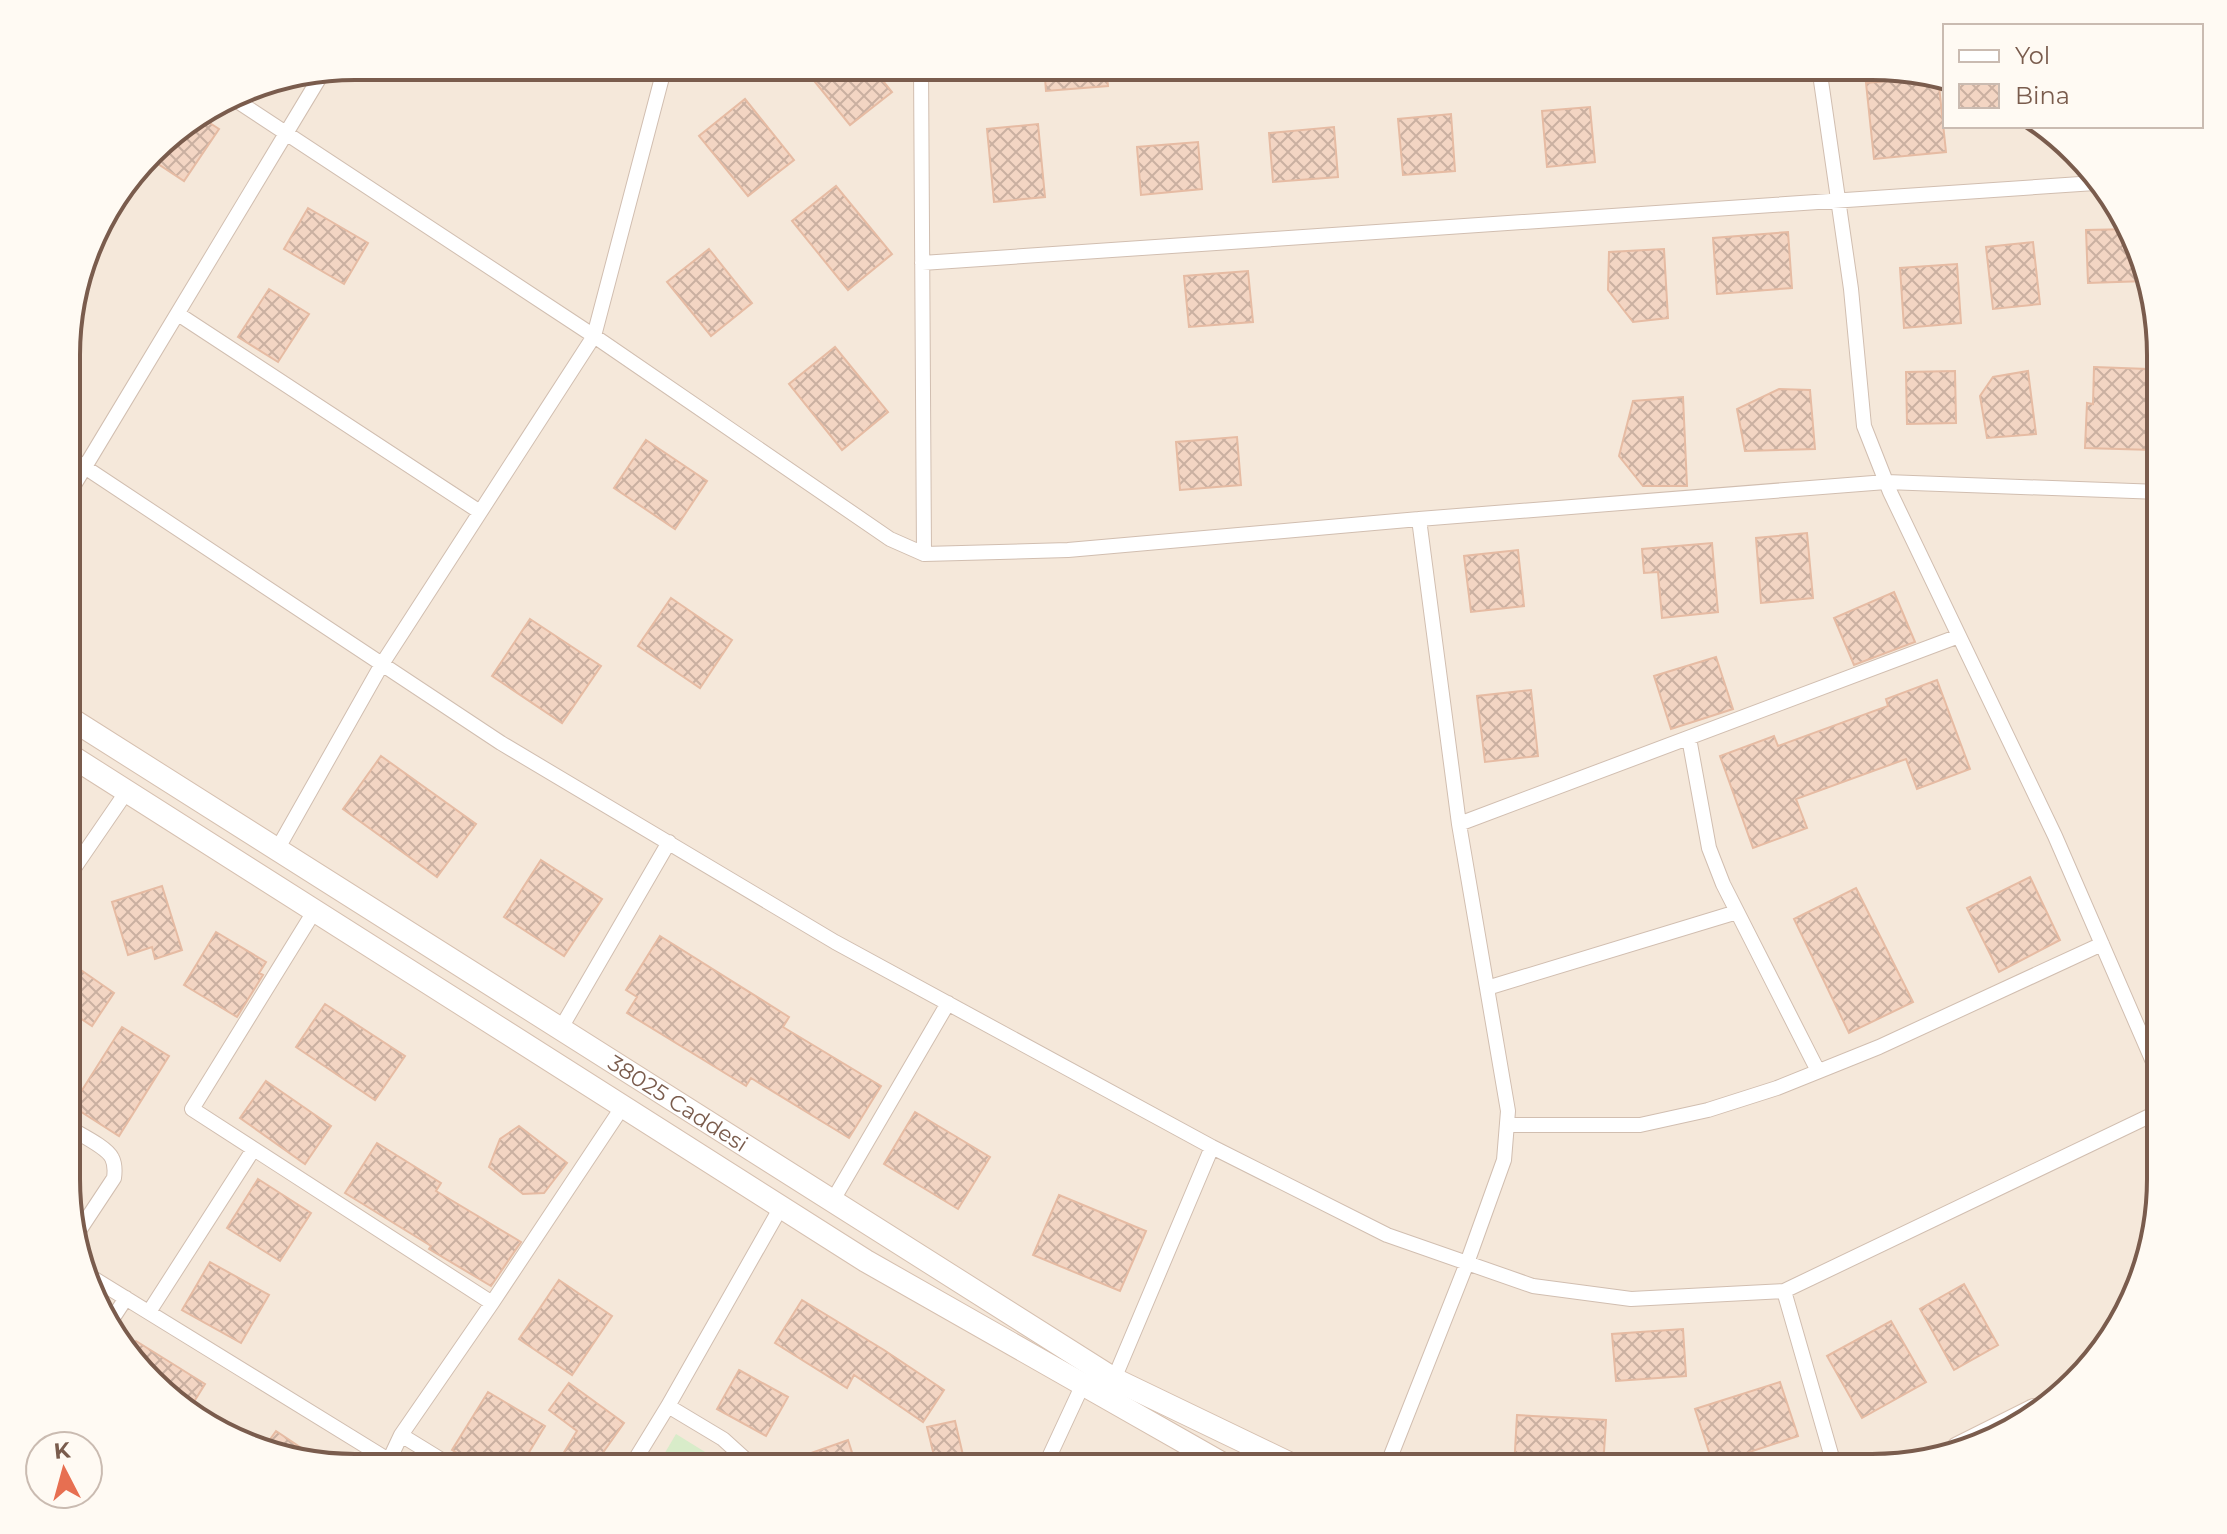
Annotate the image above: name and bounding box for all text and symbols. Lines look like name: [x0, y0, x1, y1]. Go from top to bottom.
legend: [1943, 24, 2203, 128]
text: Yol: [2015, 41, 2050, 70]
text: Bina: [2015, 81, 2070, 110]
street label: 38025 Caddesi: [603, 1049, 753, 1158]
north arrow: [24, 1430, 104, 1510]
text: K: [52, 1436, 72, 1465]

